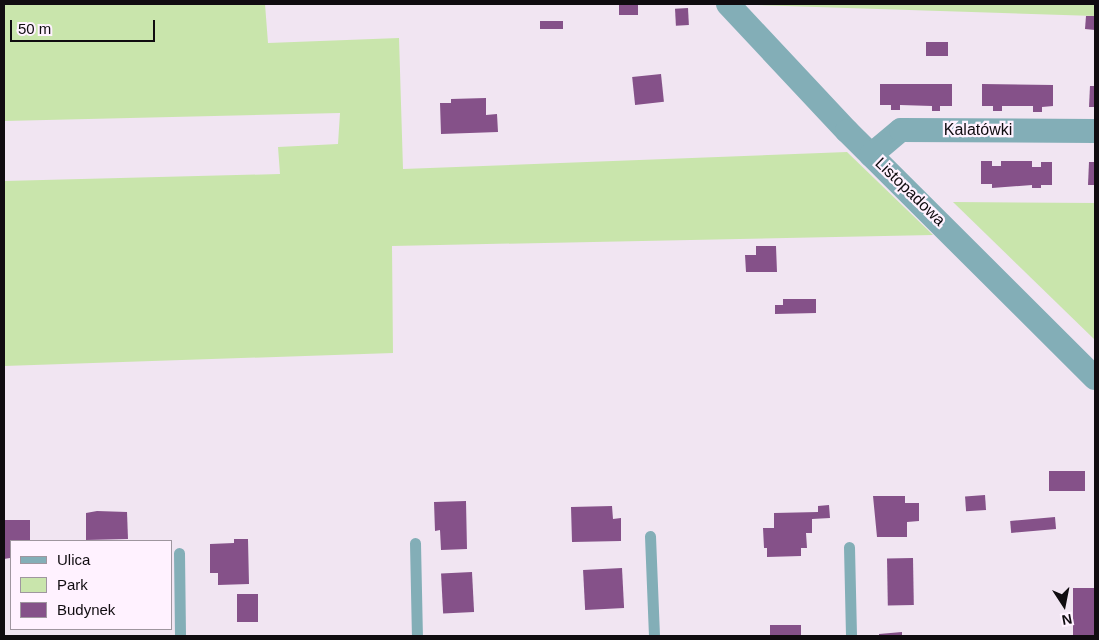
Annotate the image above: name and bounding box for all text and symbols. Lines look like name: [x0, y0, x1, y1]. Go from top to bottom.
scale bar: [12, 10, 158, 42]
text: 50 m: [18, 20, 51, 37]
street label: Kalatówki: [944, 120, 1012, 140]
street label: Listopadowa: [871, 154, 949, 230]
legend: [10, 540, 172, 630]
text: Ulica: [57, 551, 90, 568]
text: Park: [57, 576, 88, 593]
north arrow: [1039, 580, 1089, 630]
text: Budynek: [57, 601, 115, 618]
text: N: [1060, 611, 1073, 629]

